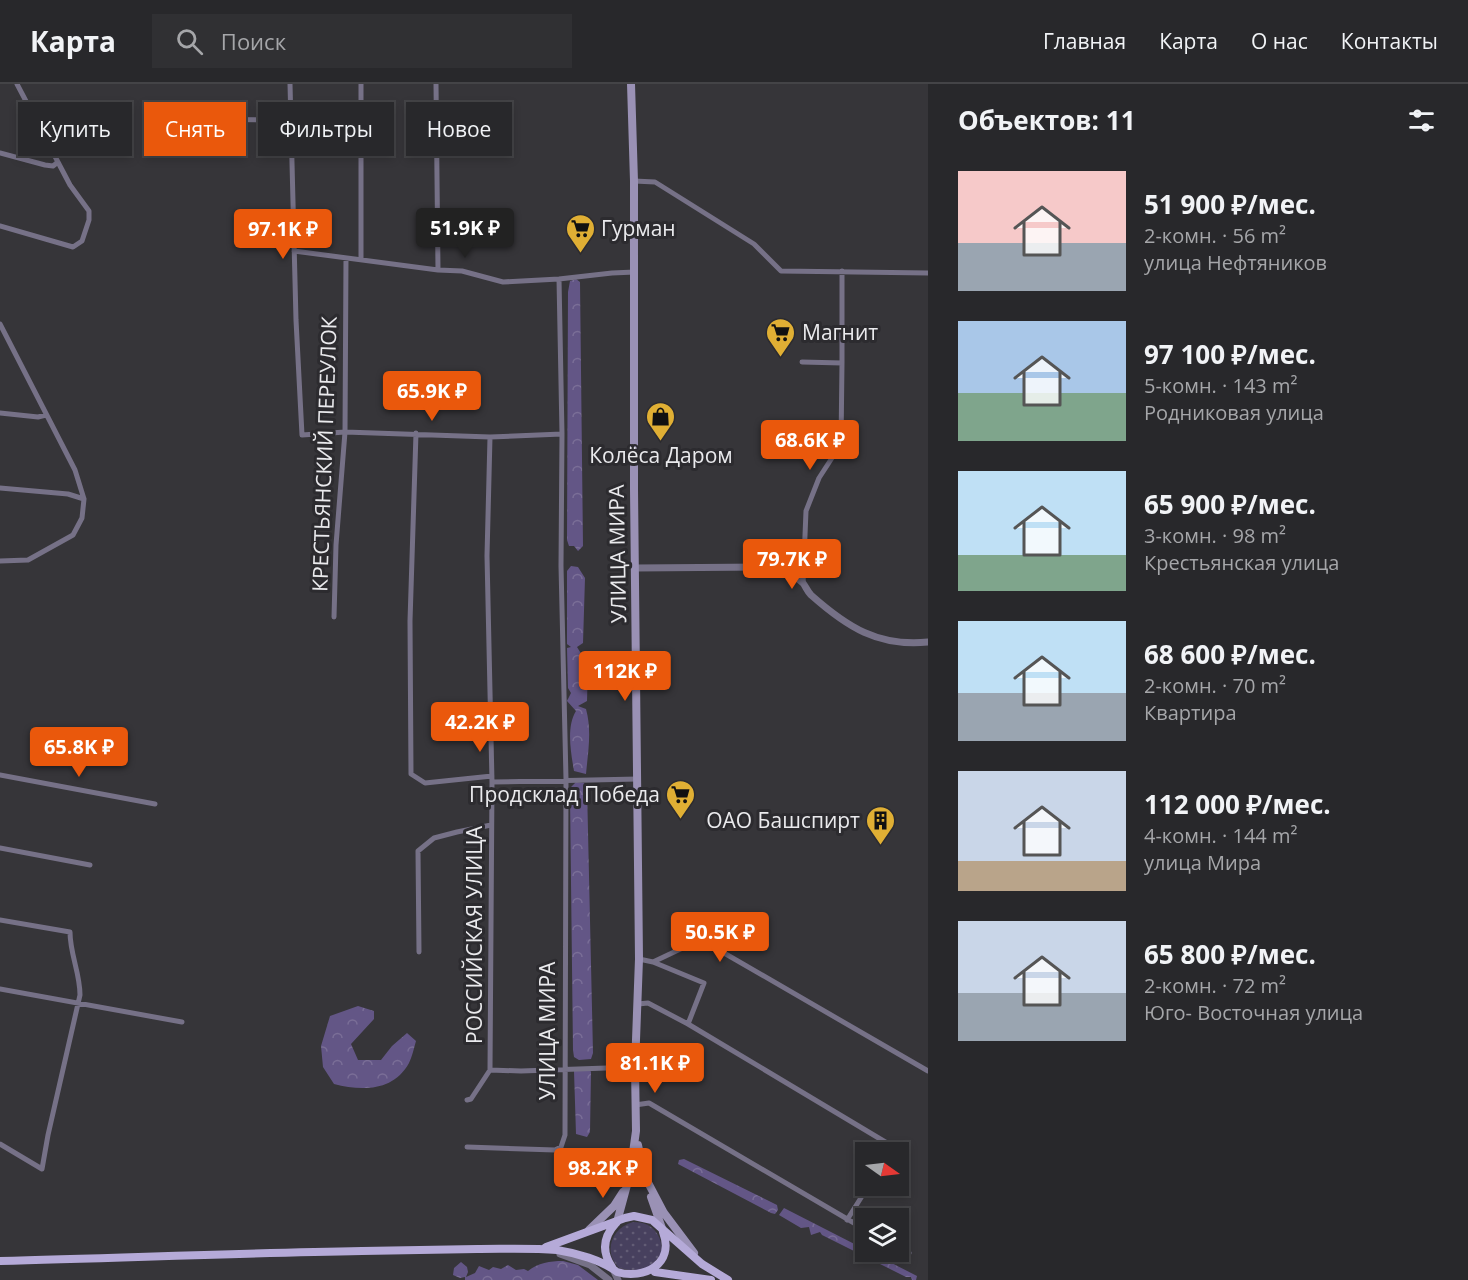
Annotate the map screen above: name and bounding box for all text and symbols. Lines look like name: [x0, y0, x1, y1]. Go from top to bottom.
search box: [152, 14, 572, 68]
text: Карта: [30, 22, 116, 60]
icon: search: [173, 25, 206, 58]
text: Поиск: [221, 26, 286, 56]
text: Главная: [1043, 27, 1126, 55]
text: Карта: [1159, 27, 1218, 55]
text: О нас: [1251, 27, 1308, 55]
text: Контакты: [1341, 27, 1438, 55]
chip: Купить: [18, 102, 132, 156]
chip: Снять: [144, 102, 246, 156]
chip: Фильтры: [258, 102, 394, 156]
chip: Новое: [406, 102, 512, 156]
text: Объектов: 11: [958, 102, 1136, 138]
icon: filters: [1405, 104, 1438, 137]
text: 51 900 ₽/мес.: [1144, 186, 1316, 222]
icon: home: [1006, 195, 1078, 267]
pin: 51.9K ₽: [410, 208, 520, 259]
pin: 97.1K ₽: [228, 209, 338, 260]
supermarket icon: Гурман: [564, 212, 596, 254]
text: 51.9K ₽: [430, 214, 500, 241]
place label: Гурман: [601, 214, 676, 242]
text: 97.1K ₽: [248, 215, 318, 242]
text: 2-комн. · 56 m²: [1144, 222, 1286, 249]
text: улица Нефтяников: [1144, 249, 1327, 276]
street label: КРЕСТЬЯНСКИЙ ПЕРЕУЛОК: [305, 316, 343, 592]
supermarket icon: Магнит: [765, 316, 797, 358]
place label: Магнит: [802, 318, 878, 346]
text: 97 100 ₽/мес.: [1144, 336, 1316, 372]
icon: home: [1006, 345, 1078, 417]
pin: 65.9K ₽: [377, 371, 487, 422]
text: 5-комн. · 143 m²: [1144, 372, 1297, 399]
text: 65.9K ₽: [397, 377, 467, 404]
text: Родниковая улица: [1144, 399, 1324, 426]
shop icon: Колёса Даром: [645, 400, 677, 442]
pin: 68.6K ₽: [755, 420, 865, 471]
text: 68.6K ₽: [775, 426, 845, 453]
place label: Колёса Даром: [589, 441, 733, 469]
street label: УЛИЦА МИРА: [602, 484, 632, 624]
text: 65 900 ₽/мес.: [1144, 486, 1316, 522]
icon: home: [1006, 495, 1078, 567]
text: 3-комн. · 98 m²: [1144, 522, 1286, 549]
pin: 79.7K ₽: [737, 539, 847, 590]
text: 79.7K ₽: [757, 545, 827, 572]
text: Крестьянская улица: [1144, 549, 1339, 576]
text: 68 600 ₽/мес.: [1144, 636, 1316, 672]
icon: home: [1006, 645, 1078, 717]
pin: 112K ₽: [576, 651, 674, 702]
text: 112K ₽: [593, 657, 657, 684]
text: 2-комн. · 70 m²: [1144, 672, 1286, 699]
text: Квартира: [1144, 699, 1237, 726]
pin: 42.2K ₽: [425, 702, 535, 753]
text: 42.2K ₽: [445, 708, 515, 735]
pin: 65.8K ₽: [24, 727, 134, 778]
text: 65.8K ₽: [44, 733, 114, 760]
supermarket icon: Продсклад Победа: [665, 778, 697, 820]
place label: Продсклад Победа: [469, 780, 660, 808]
text: 112 000 ₽/мес.: [1144, 786, 1331, 822]
icon: home: [1006, 795, 1078, 867]
building icon: ОАО Башспирт: [865, 804, 897, 846]
place label: ОАО Башспирт: [706, 806, 860, 834]
text: 4-комн. · 144 m²: [1144, 822, 1297, 849]
street label: РОССИЙСКАЯ УЛИЦА: [460, 825, 488, 1044]
text: улица Мира: [1144, 849, 1261, 876]
pin: 50.5K ₽: [665, 912, 775, 963]
text: 50.5K ₽: [685, 918, 755, 945]
text: 65 800 ₽/мес.: [1144, 936, 1316, 972]
icon: home: [1006, 945, 1078, 1017]
street label: УЛИЦА МИРА: [533, 961, 561, 1100]
text: 2-комн. · 72 m²: [1144, 972, 1286, 999]
text: Юго- Восточная улица: [1144, 999, 1363, 1026]
pin: 81.1K ₽: [600, 1043, 710, 1094]
text: 81.1K ₽: [620, 1049, 690, 1076]
north arrow: [855, 1142, 909, 1196]
map controls: [855, 1142, 909, 1262]
pin: 98.2K ₽: [548, 1148, 658, 1199]
text: 98.2K ₽: [568, 1154, 638, 1181]
button: layers: [855, 1208, 909, 1262]

